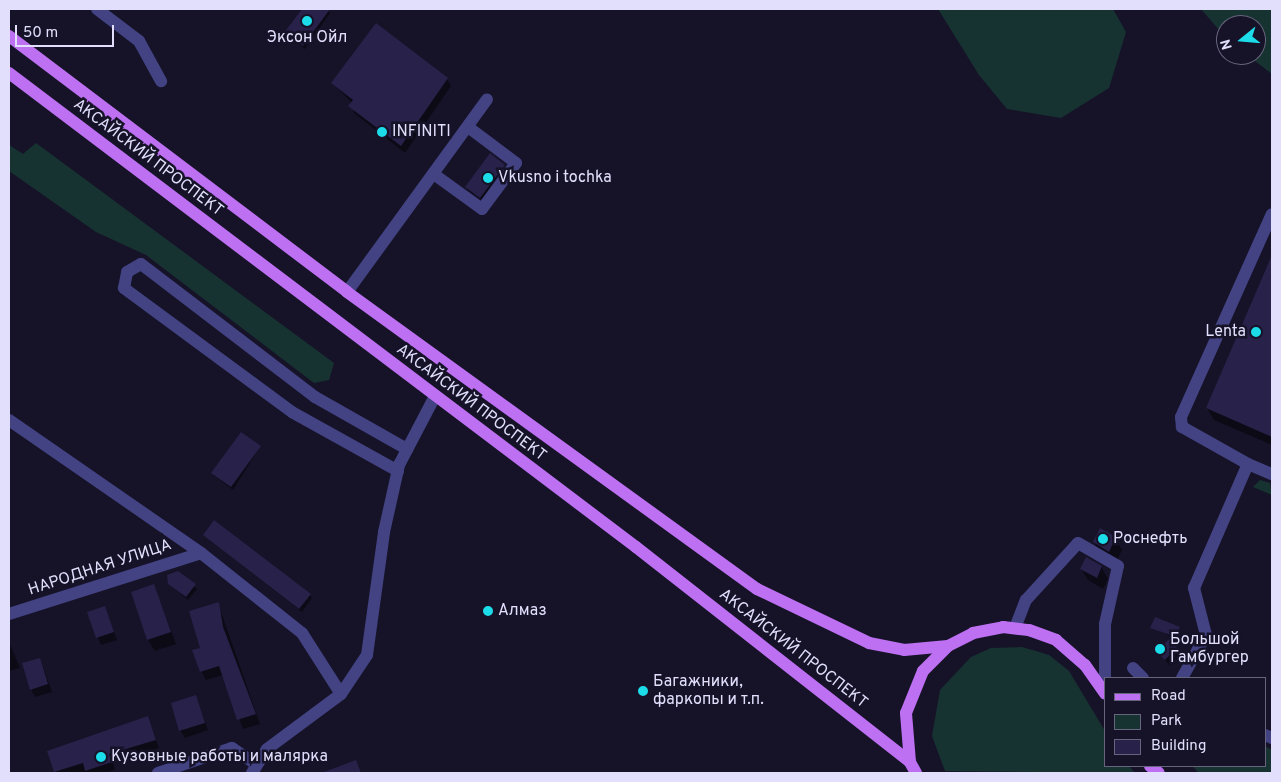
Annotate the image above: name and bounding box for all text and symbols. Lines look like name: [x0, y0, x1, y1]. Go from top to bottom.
scale bar: [18, 15, 116, 47]
marker: Эксон Ойл: [301, 15, 313, 27]
north arrow: [1216, 15, 1266, 65]
text: 50 m: [23, 24, 58, 43]
place label: Эксон Ойл: [267, 28, 347, 48]
text: N: [1218, 37, 1237, 52]
street label: АКСАЙСКИЙ ПРОСПЕКТ: [69, 95, 227, 221]
place label: INFINITI: [392, 122, 451, 142]
marker: INFINITI: [376, 126, 388, 138]
place label: Vkusno i tochka: [498, 168, 612, 188]
marker: Vkusno i tochka: [482, 172, 494, 184]
place label: Lenta: [1205, 322, 1246, 342]
marker: Lenta: [1250, 326, 1262, 338]
street label: АКСАЙСКИЙ ПРОСПЕКТ: [392, 340, 550, 466]
place label: Роснефть: [1113, 529, 1187, 549]
marker: Роснефть: [1097, 533, 1109, 545]
street label: НАРОДНАЯ УЛИЦА: [26, 536, 174, 600]
street label: АКСАЙСКИЙ ПРОСПЕКТ: [715, 585, 871, 713]
place label: Алмаз: [498, 601, 547, 621]
marker: Алмаз: [482, 605, 494, 617]
place label: Большой Гамбургер: [1170, 630, 1249, 668]
marker: Большой Гамбургер: [1154, 643, 1166, 655]
place label: Багажники, фаркопы и т.п.: [653, 672, 764, 710]
legend: [1104, 677, 1266, 767]
marker: Багажники, фаркопы и т.п.: [637, 685, 649, 697]
text: Road: [1151, 687, 1186, 706]
text: Park: [1151, 712, 1182, 731]
text: Building: [1151, 737, 1206, 756]
place label: Кузовные работы и малярка: [111, 747, 328, 767]
marker: Кузовные работы и малярка: [95, 751, 107, 763]

